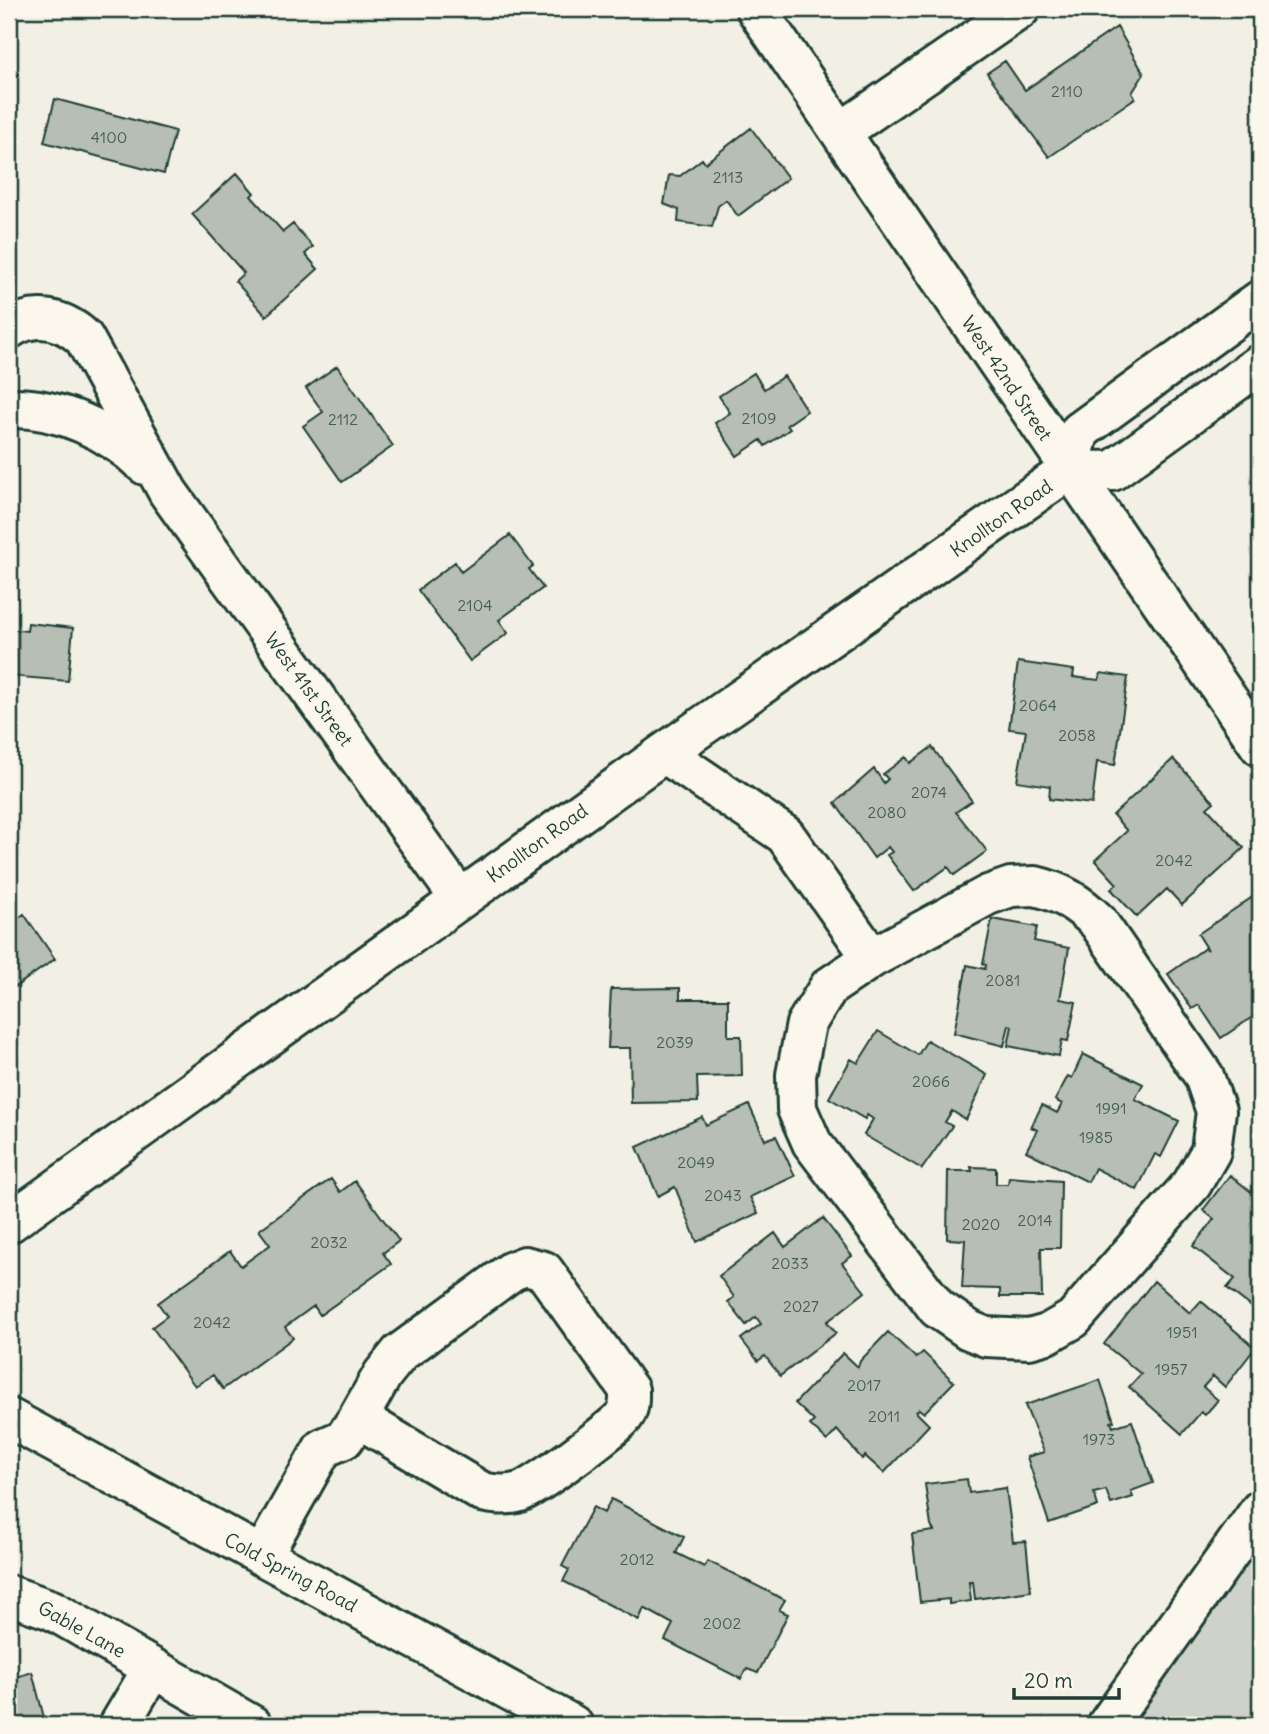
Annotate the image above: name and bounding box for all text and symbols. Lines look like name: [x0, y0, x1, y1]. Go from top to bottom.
house number: 2110: [1051, 81, 1083, 101]
house number: 4100: [91, 127, 127, 147]
house number: 2113: [713, 167, 743, 187]
street label: West 42nd Street: [956, 311, 1058, 445]
house number: 2109: [742, 408, 776, 428]
house number: 2112: [328, 409, 358, 429]
street label: Knollton Road: [945, 474, 1057, 562]
house number: 2104: [458, 595, 492, 615]
street label: West 41st Street: [260, 627, 358, 751]
house number: 2064: [1019, 695, 1057, 715]
house number: 2058: [1058, 725, 1096, 745]
house number: 2074: [911, 782, 947, 802]
street label: Knollton Road: [482, 798, 592, 888]
house number: 2080: [867, 802, 907, 822]
house number: 2042: [1155, 850, 1193, 870]
house number: 2081: [986, 970, 1020, 990]
house number: 2039: [656, 1032, 694, 1052]
house number: 2066: [912, 1071, 950, 1091]
house number: 1991: [1095, 1098, 1127, 1118]
house number: 1985: [1079, 1127, 1113, 1147]
house number: 2049: [677, 1152, 715, 1172]
house number: 2043: [704, 1185, 742, 1205]
house number: 2014: [1018, 1210, 1052, 1230]
house number: 2020: [962, 1214, 1000, 1234]
house number: 2032: [310, 1232, 348, 1252]
house number: 2033: [771, 1253, 809, 1273]
house number: 2027: [783, 1296, 819, 1316]
house number: 2042: [193, 1312, 231, 1332]
house number: 1951: [1166, 1322, 1198, 1342]
house number: 1957: [1155, 1359, 1187, 1379]
house number: 2017: [847, 1375, 881, 1395]
house number: 2011: [868, 1406, 900, 1426]
house number: 1973: [1083, 1429, 1115, 1449]
street label: Cold Spring Road: [220, 1527, 362, 1617]
house number: 2012: [620, 1549, 654, 1569]
street label: Gable Lane: [34, 1595, 130, 1663]
house number: 2002: [703, 1613, 742, 1633]
scale bar: [1014, 1657, 1118, 1701]
text: 20 m: [1024, 1667, 1073, 1694]

